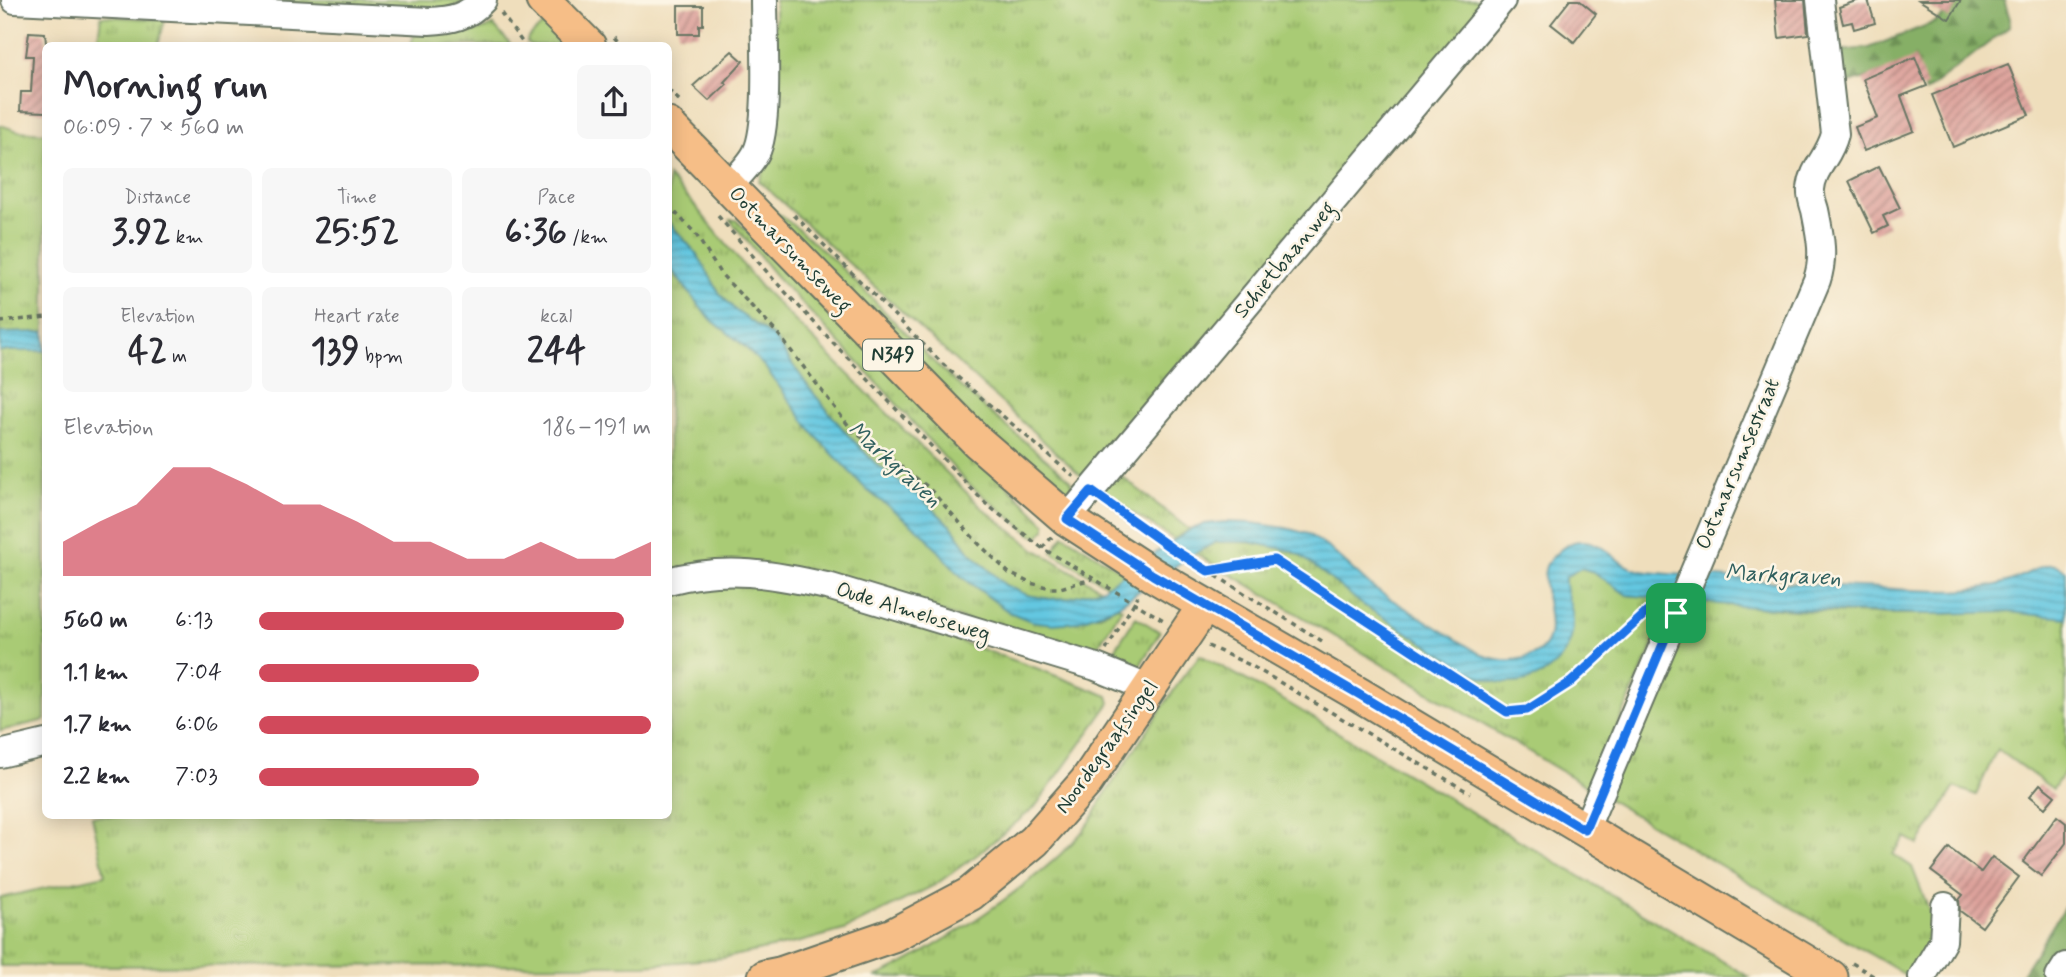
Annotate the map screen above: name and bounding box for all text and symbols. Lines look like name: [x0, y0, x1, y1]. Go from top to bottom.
text: Morning run: [63, 62, 268, 111]
button: share: [577, 65, 651, 139]
text: 06:09 · 7 × 560 m: [63, 113, 244, 143]
street label: Ootmarsumseweg: [721, 180, 858, 321]
text: Distance: [124, 185, 191, 210]
text: Time: [337, 185, 377, 210]
text: Pace: [537, 185, 575, 210]
street label: Schietbaanweg: [1228, 196, 1344, 326]
text: 3.92: [112, 210, 171, 256]
text: 25:52: [315, 210, 399, 256]
text: 6:36: [505, 210, 567, 256]
text: km: [171, 225, 203, 250]
text: /km: [567, 225, 608, 250]
text: Elevation: [120, 304, 195, 329]
text: Heart rate: [314, 304, 400, 329]
text: kcal: [540, 304, 572, 329]
text: 42: [128, 329, 167, 375]
text: 139: [311, 329, 360, 375]
text: 244: [527, 329, 586, 375]
road number: N349: [863, 340, 923, 370]
text: m: [167, 344, 187, 369]
text: bpm: [360, 344, 403, 369]
street label: Ootmarsumsestraat: [1689, 374, 1787, 554]
text: Elevation: [63, 413, 154, 443]
text: 186–191 m: [542, 413, 651, 443]
water label: Markgraven: [841, 415, 947, 515]
water label: Markgraven: [1724, 558, 1842, 594]
street label: Oude Almeloseweg: [832, 575, 993, 650]
pin: [1646, 583, 1706, 643]
icon: arrive: [1657, 594, 1695, 632]
text: 560 m: [63, 606, 128, 636]
text: 6:13: [175, 606, 213, 636]
text: 1.1 km: [63, 658, 128, 688]
text: 7:04: [175, 658, 222, 688]
street label: Noordegraafsingel: [1049, 675, 1166, 820]
text: 1.7 km: [63, 710, 132, 740]
text: 6:06: [175, 710, 219, 740]
text: 2.2 km: [63, 762, 130, 792]
text: 7:03: [175, 762, 218, 792]

